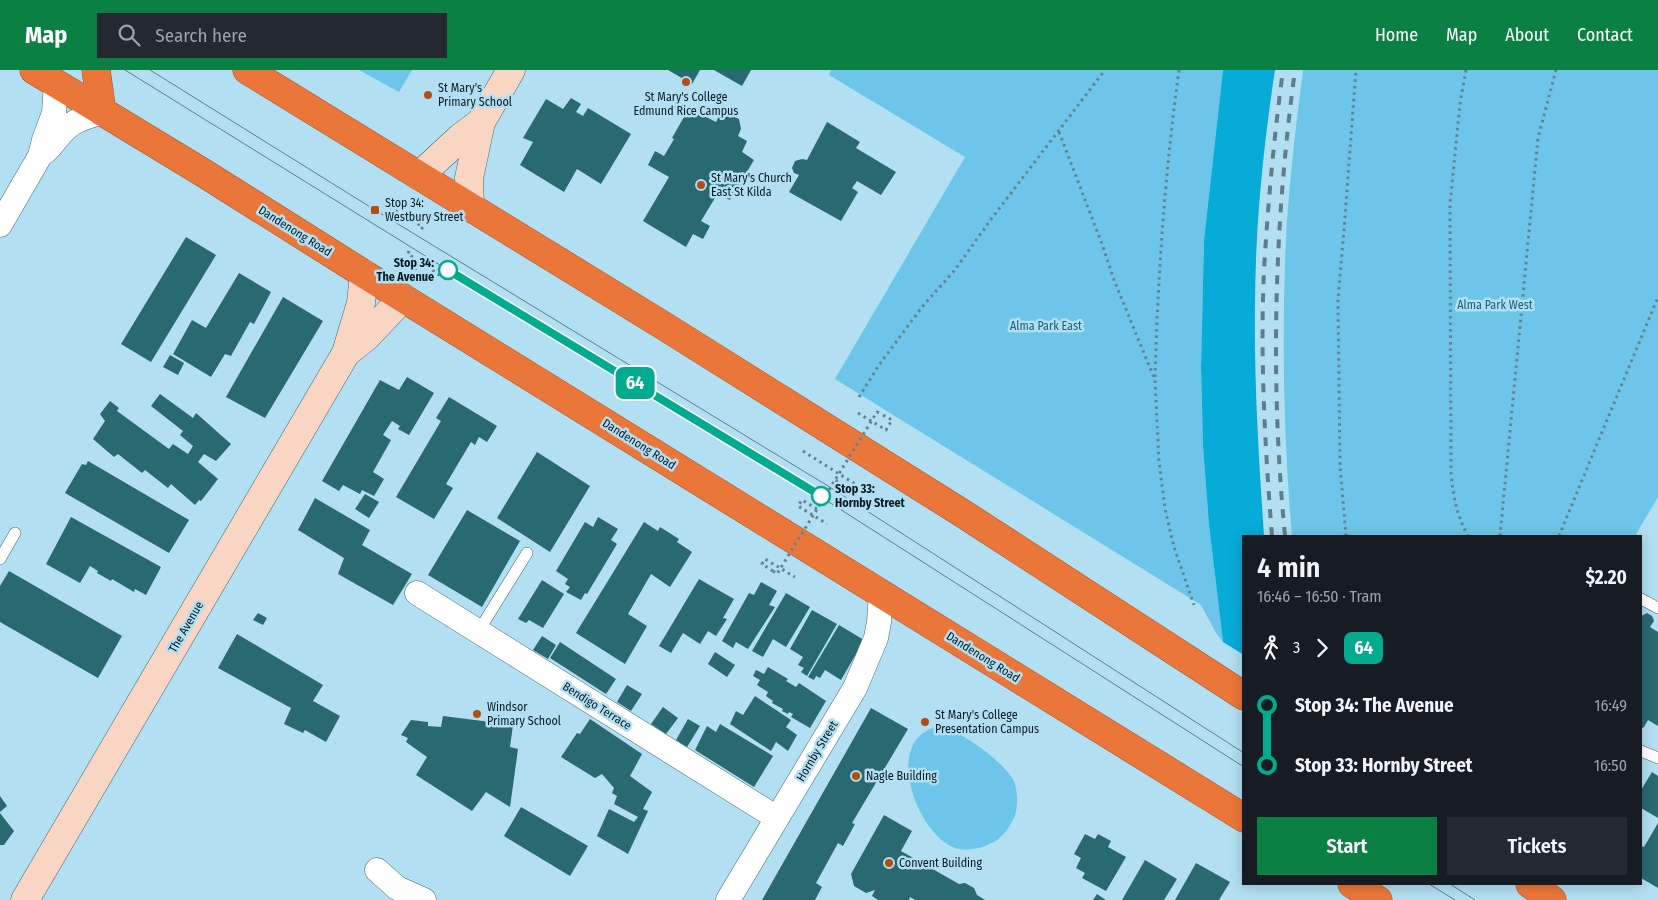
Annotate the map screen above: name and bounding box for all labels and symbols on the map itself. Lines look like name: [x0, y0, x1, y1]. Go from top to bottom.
marker: St Mary's College Edmund Rice Campus: [680, 76, 692, 88]
place label: St Mary's Primary School: [438, 81, 512, 109]
marker: St Mary's Primary School: [422, 89, 434, 101]
place label: St Mary's College Edmund Rice Campus: [634, 90, 739, 118]
place label: St Mary's Church East St Kilda: [711, 171, 792, 199]
marker: St Mary's Church East St Kilda: [695, 179, 707, 191]
place label: Stop 34: Westbury Street: [385, 196, 463, 224]
street label: Dandenong Road: [256, 203, 334, 259]
marker: Stop 34: Westbury Street: [369, 204, 381, 216]
place label: Stop 34: The Avenue: [377, 256, 434, 284]
marker: Stop 34: The Avenue: [438, 260, 458, 280]
park label: Alma Park West: [1457, 298, 1533, 312]
park label: Alma Park East: [1010, 319, 1082, 333]
line badge: 64: [612, 367, 658, 399]
street label: Dandenong Road: [600, 416, 678, 472]
place label: Stop 33: Hornby Street: [835, 482, 906, 510]
marker: Stop 33: Hornby Street: [811, 486, 831, 506]
street label: The Avenue: [166, 599, 206, 655]
street label: Dandenong Road: [944, 629, 1022, 685]
street label: Bendigo Terrace: [560, 679, 634, 733]
place label: Windsor Primary School: [487, 700, 561, 728]
marker: Windsor Primary School: [471, 708, 483, 720]
place label: St Mary's College Presentation Campus: [935, 708, 1039, 736]
marker: St Mary's College Presentation Campus: [919, 716, 931, 728]
street label: Hornby Street: [793, 718, 841, 784]
place label: Nagle Building: [866, 769, 937, 783]
marker: Nagle Building: [850, 770, 862, 782]
place label: Convent Building: [899, 856, 982, 870]
marker: Convent Building: [883, 857, 895, 869]

